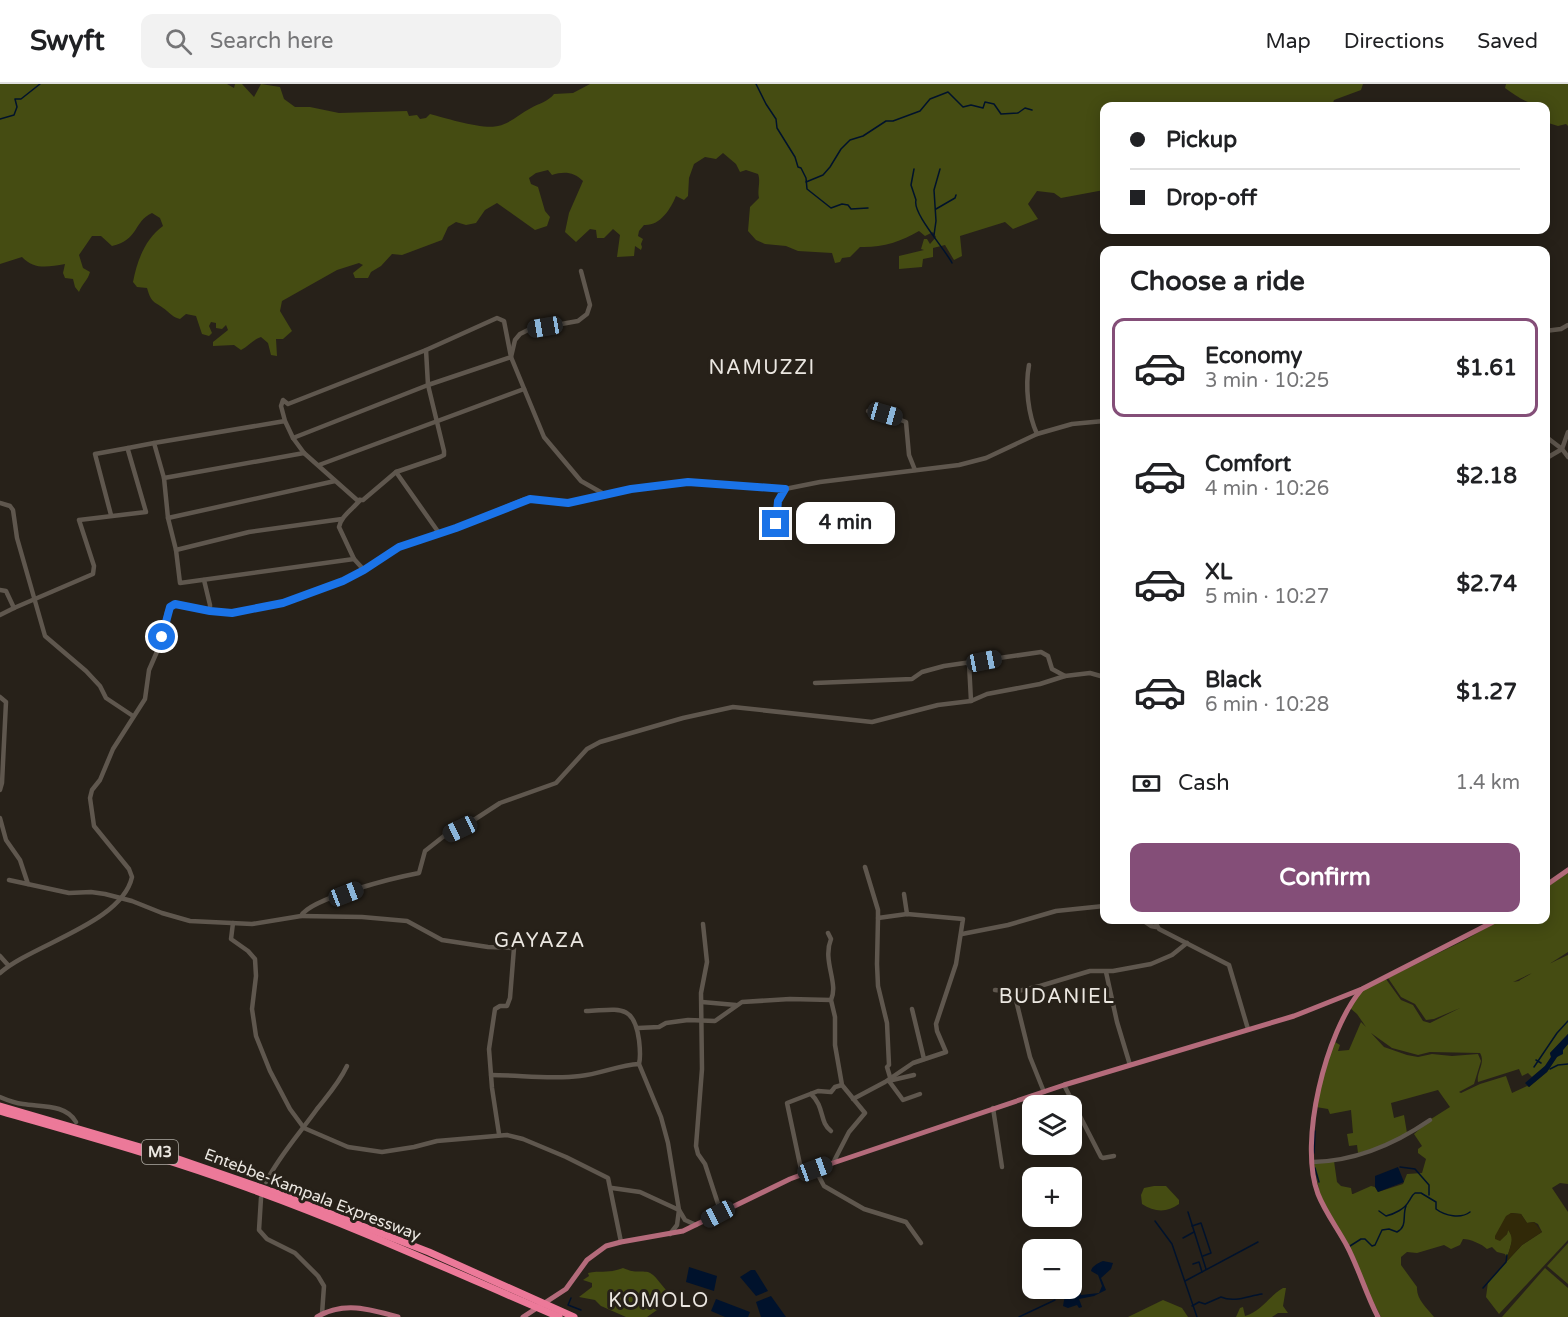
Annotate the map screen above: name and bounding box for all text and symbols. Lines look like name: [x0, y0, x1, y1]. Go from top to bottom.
search box: [141, 14, 561, 68]
text: Swyft: [30, 24, 105, 58]
icon: search: [162, 25, 195, 58]
text: Search here: [210, 28, 333, 54]
text: Map: [1265, 29, 1311, 54]
text: Directions: [1344, 29, 1444, 54]
text: Saved: [1477, 29, 1538, 54]
text: Pickup: [1166, 127, 1237, 153]
text: Drop-off: [1166, 185, 1257, 211]
text: Choose a ride: [1130, 265, 1305, 298]
car: [526, 315, 564, 339]
icon: car: [1133, 341, 1187, 395]
text: Economy: [1205, 343, 1302, 369]
text: $1.61: [1456, 355, 1517, 381]
district label: NAMUZZI: [708, 356, 816, 380]
text: 3 min · 10:25: [1205, 369, 1329, 393]
car: [865, 400, 905, 428]
icon: car: [1133, 449, 1187, 503]
text: Comfort: [1205, 451, 1291, 477]
text: $2.18: [1456, 463, 1517, 489]
text: 4 min · 10:26: [1205, 477, 1329, 501]
callout: 4 min: [797, 503, 896, 545]
route end: [762, 510, 789, 537]
text: 4 min: [819, 511, 872, 535]
icon: car: [1133, 557, 1187, 611]
text: XL: [1205, 559, 1232, 585]
text: $2.74: [1456, 571, 1517, 597]
text: 5 min · 10:27: [1205, 585, 1329, 609]
route start: [148, 623, 175, 650]
car: [965, 649, 1003, 673]
icon: car: [1133, 665, 1187, 719]
text: Black: [1205, 667, 1262, 693]
text: $1.27: [1456, 679, 1517, 705]
text: 6 min · 10:28: [1205, 693, 1329, 717]
icon: cash: [1130, 767, 1163, 800]
text: Cash: [1178, 770, 1230, 796]
text: 1.4 km: [1456, 771, 1520, 795]
car: [440, 813, 480, 845]
button: Confirm: [1130, 843, 1520, 912]
car: [326, 879, 366, 909]
district label: GAYAZA: [494, 929, 586, 953]
district label: BUDANIEL: [999, 985, 1115, 1009]
map controls: [1022, 1095, 1082, 1299]
button: layers: [1022, 1095, 1082, 1155]
road number: M3: [142, 1140, 178, 1164]
street label: Entebbe-Kampala Expressway: [202, 1144, 424, 1246]
car: [795, 1154, 835, 1184]
button: +: [1022, 1167, 1082, 1227]
car: [698, 1198, 738, 1230]
button: −: [1022, 1239, 1082, 1299]
district label: KOMOLO: [608, 1289, 710, 1313]

